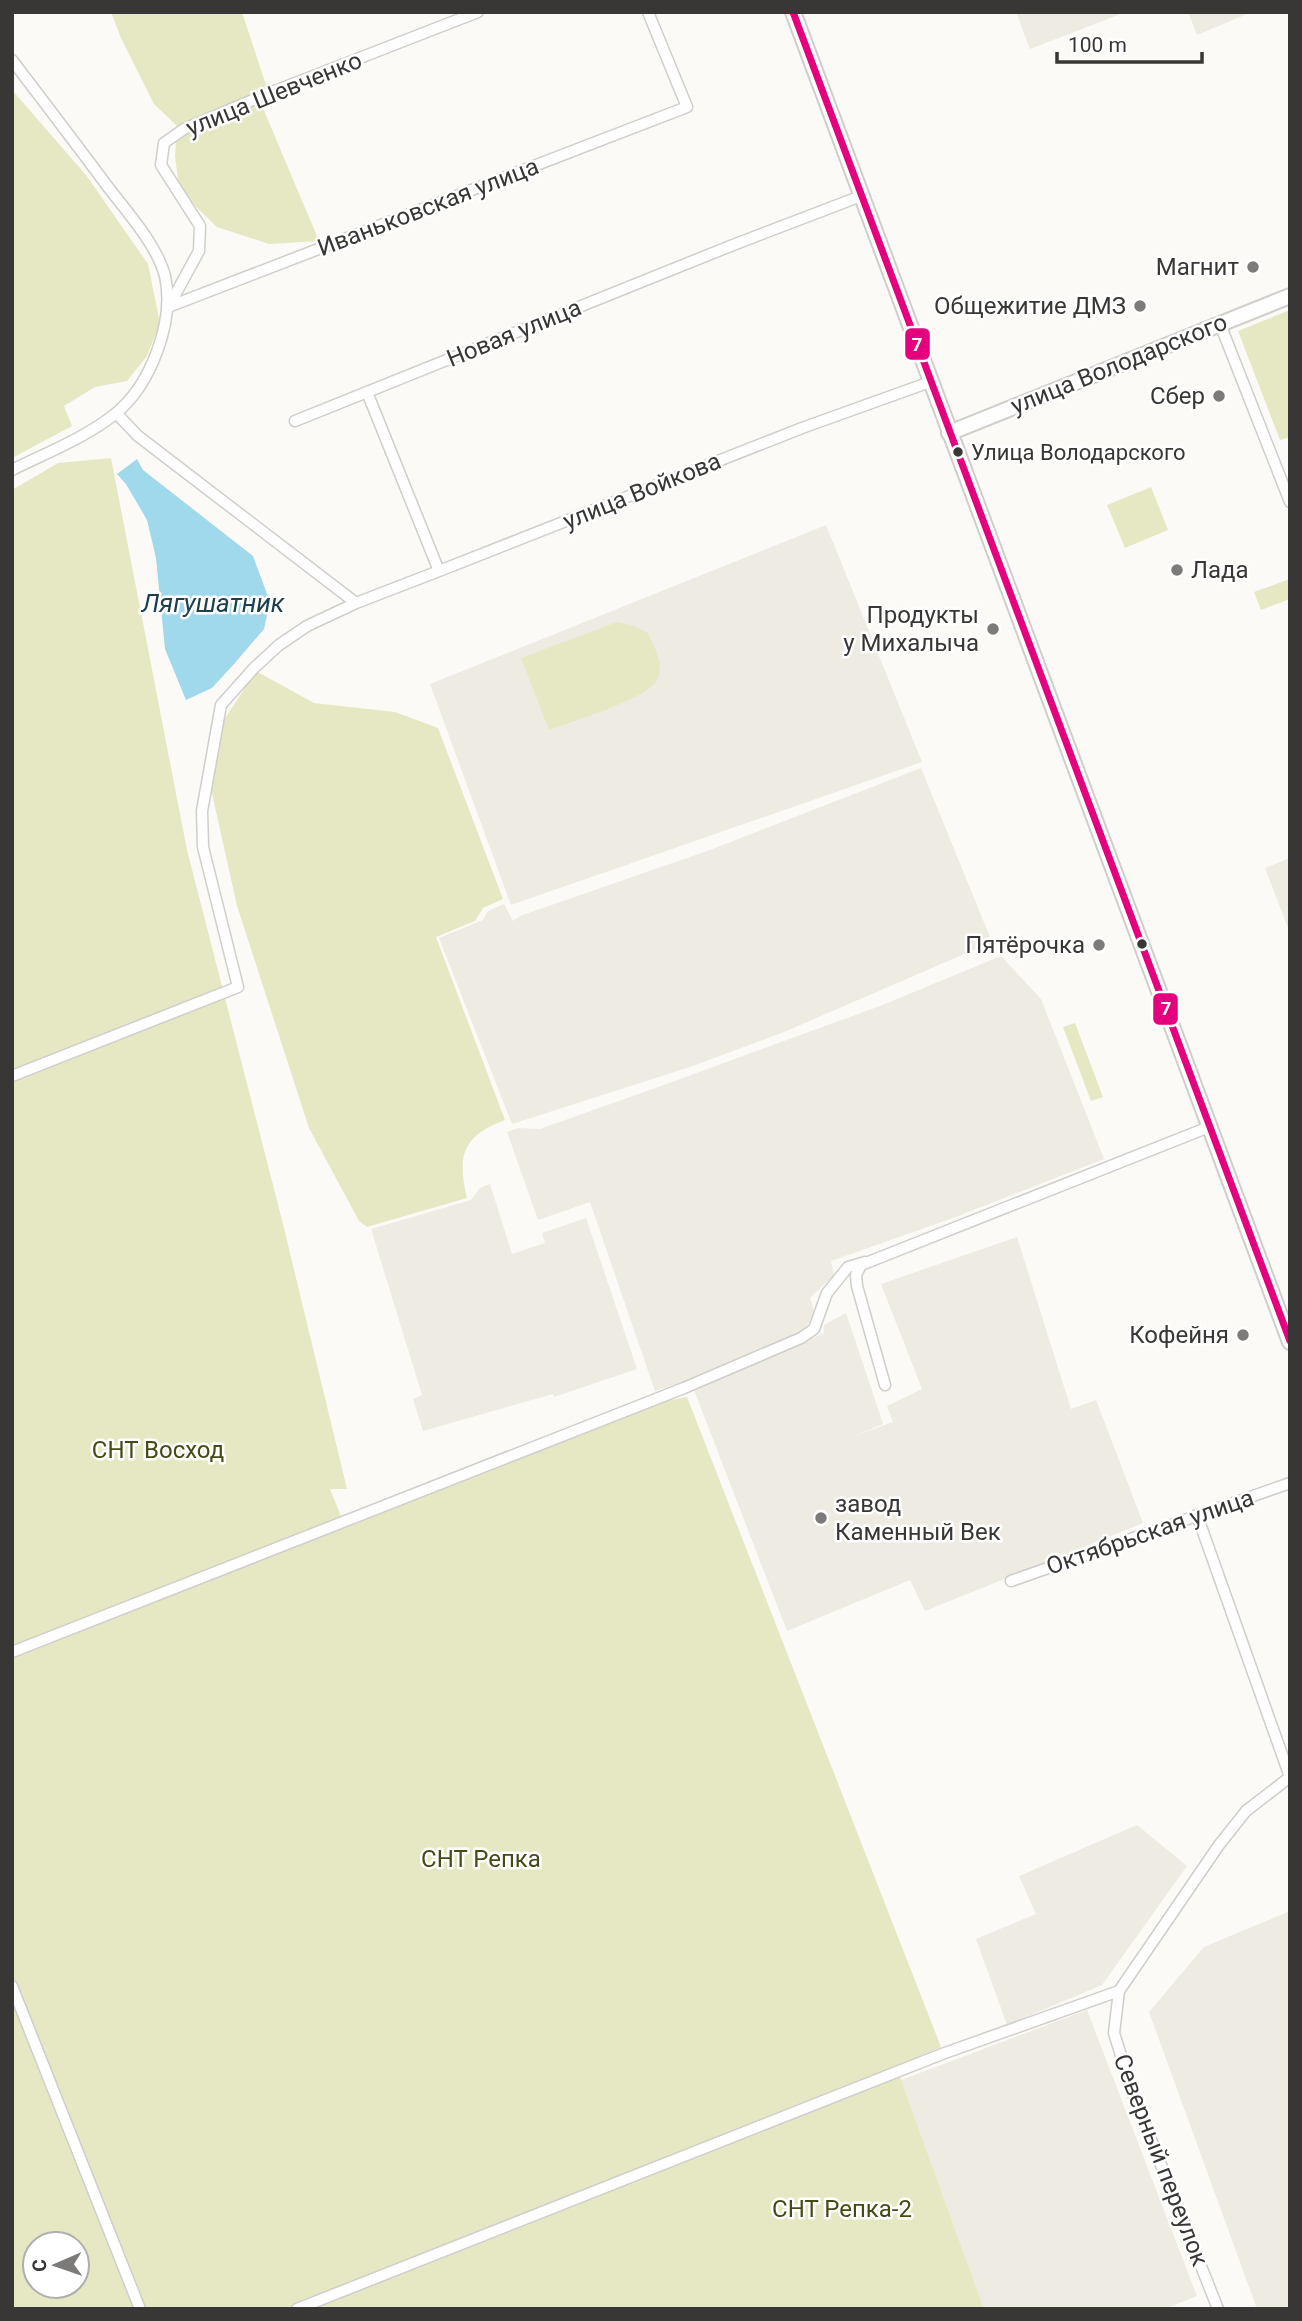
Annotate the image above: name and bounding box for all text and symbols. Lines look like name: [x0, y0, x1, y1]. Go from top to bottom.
scale bar: [1057, 21, 1202, 65]
text: 100 m: [1068, 33, 1127, 57]
street label: улица Шевченко: [182, 46, 366, 142]
street label: Иваньковская улица: [314, 152, 542, 262]
place label: Магнит: [1156, 253, 1239, 281]
marker: Магнит: [1245, 259, 1261, 275]
place label: Общежитие ДМЗ: [934, 292, 1126, 320]
street label: Новая улица: [443, 293, 585, 373]
marker: Общежитие ДМЗ: [1132, 298, 1148, 314]
street label: улица Володарского: [1007, 308, 1231, 420]
line badge: 7: [904, 327, 931, 361]
text: 7: [912, 333, 923, 356]
place label: Сбер: [1150, 382, 1205, 410]
marker: Сбер: [1211, 388, 1227, 404]
place label: Улица Володарского: [971, 440, 1185, 465]
marker: Улица Володарского: [951, 445, 965, 459]
street label: улица Войкова: [559, 447, 725, 535]
place label: Лада: [1191, 556, 1249, 584]
marker: Лада: [1169, 562, 1185, 578]
water label: Лягушатник: [140, 588, 286, 618]
place label: Продукты у Михалыча: [843, 601, 979, 657]
marker: Продукты у Михалыча: [985, 621, 1001, 637]
place label: Пятёрочка: [965, 931, 1085, 959]
marker: Пятёрочка: [1091, 937, 1107, 953]
unlabelled marker: [1135, 937, 1149, 951]
line badge: 7: [1152, 992, 1179, 1026]
text: 7: [1161, 997, 1172, 1020]
place label: Кофейня: [1129, 1321, 1229, 1349]
marker: Кофейня: [1235, 1327, 1251, 1343]
park label: СНТ Восход: [92, 1436, 224, 1464]
street label: Октябрьская улица: [1043, 1483, 1257, 1581]
place label: завод Каменный Век: [835, 1490, 1001, 1546]
marker: завод Каменный Век: [813, 1510, 829, 1526]
park label: СНТ Репка: [421, 1845, 541, 1873]
street label: Северный переулок: [1108, 2050, 1214, 2270]
park label: СНТ Репка-2: [772, 2195, 912, 2223]
north arrow: [21, 2230, 91, 2300]
text: С: [28, 2259, 51, 2272]

